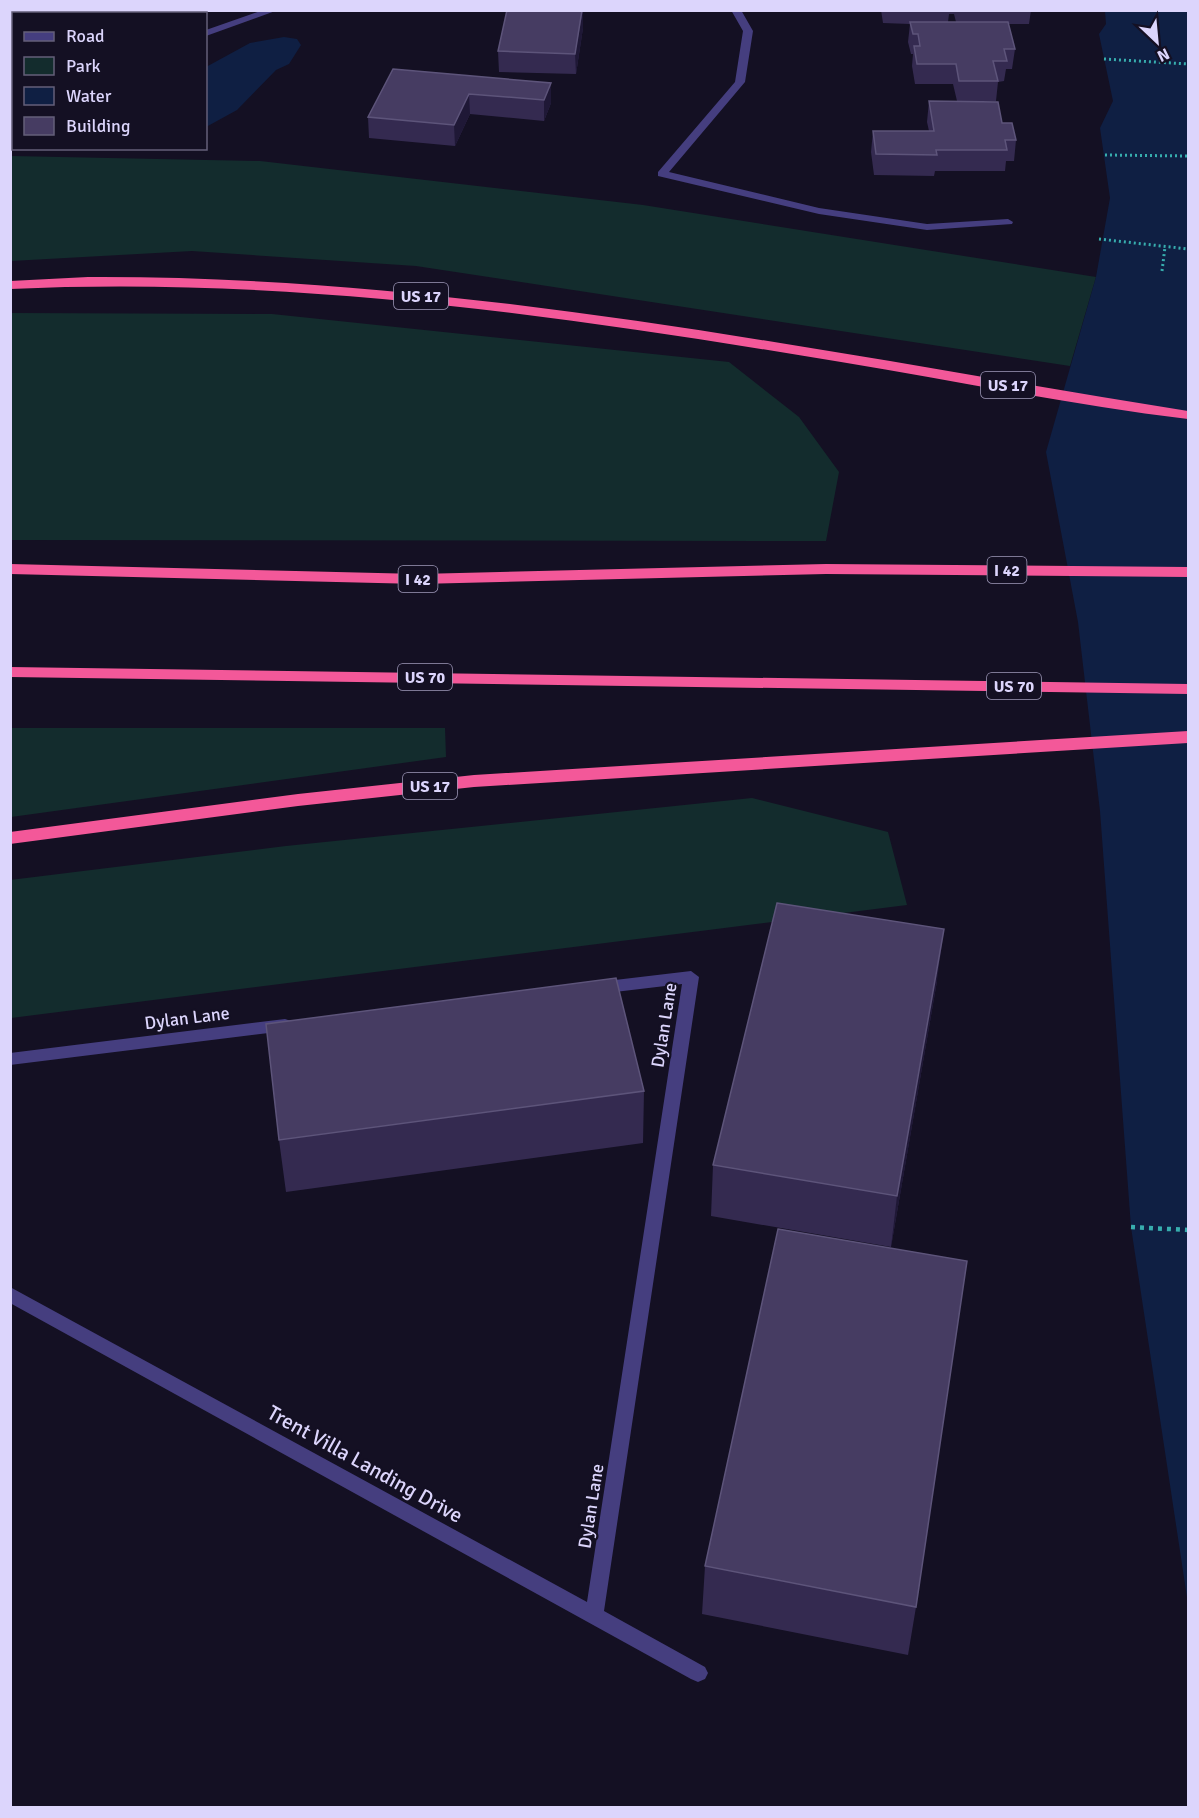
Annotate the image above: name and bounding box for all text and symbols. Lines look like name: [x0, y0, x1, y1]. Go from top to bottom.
legend: [12, 12, 207, 150]
north arrow: [1127, 12, 1187, 72]
text: Road: [66, 25, 105, 47]
text: N: [1154, 43, 1173, 66]
text: Park: [66, 55, 101, 77]
text: Water: [66, 85, 112, 107]
text: Building: [66, 115, 130, 137]
road number: US 17: [394, 283, 448, 309]
road number: US 17: [981, 372, 1035, 398]
road number: I 42: [988, 557, 1026, 583]
road number: I 42: [398, 566, 438, 592]
road number: US 70: [398, 664, 452, 690]
road number: US 70: [987, 673, 1041, 699]
road number: US 17: [403, 773, 457, 799]
street label: Dylan Lane: [646, 981, 682, 1069]
street label: Dylan Lane: [143, 1002, 231, 1034]
street label: Trent Villa Landing Drive: [263, 1399, 467, 1529]
street label: Dylan Lane: [573, 1462, 609, 1550]

